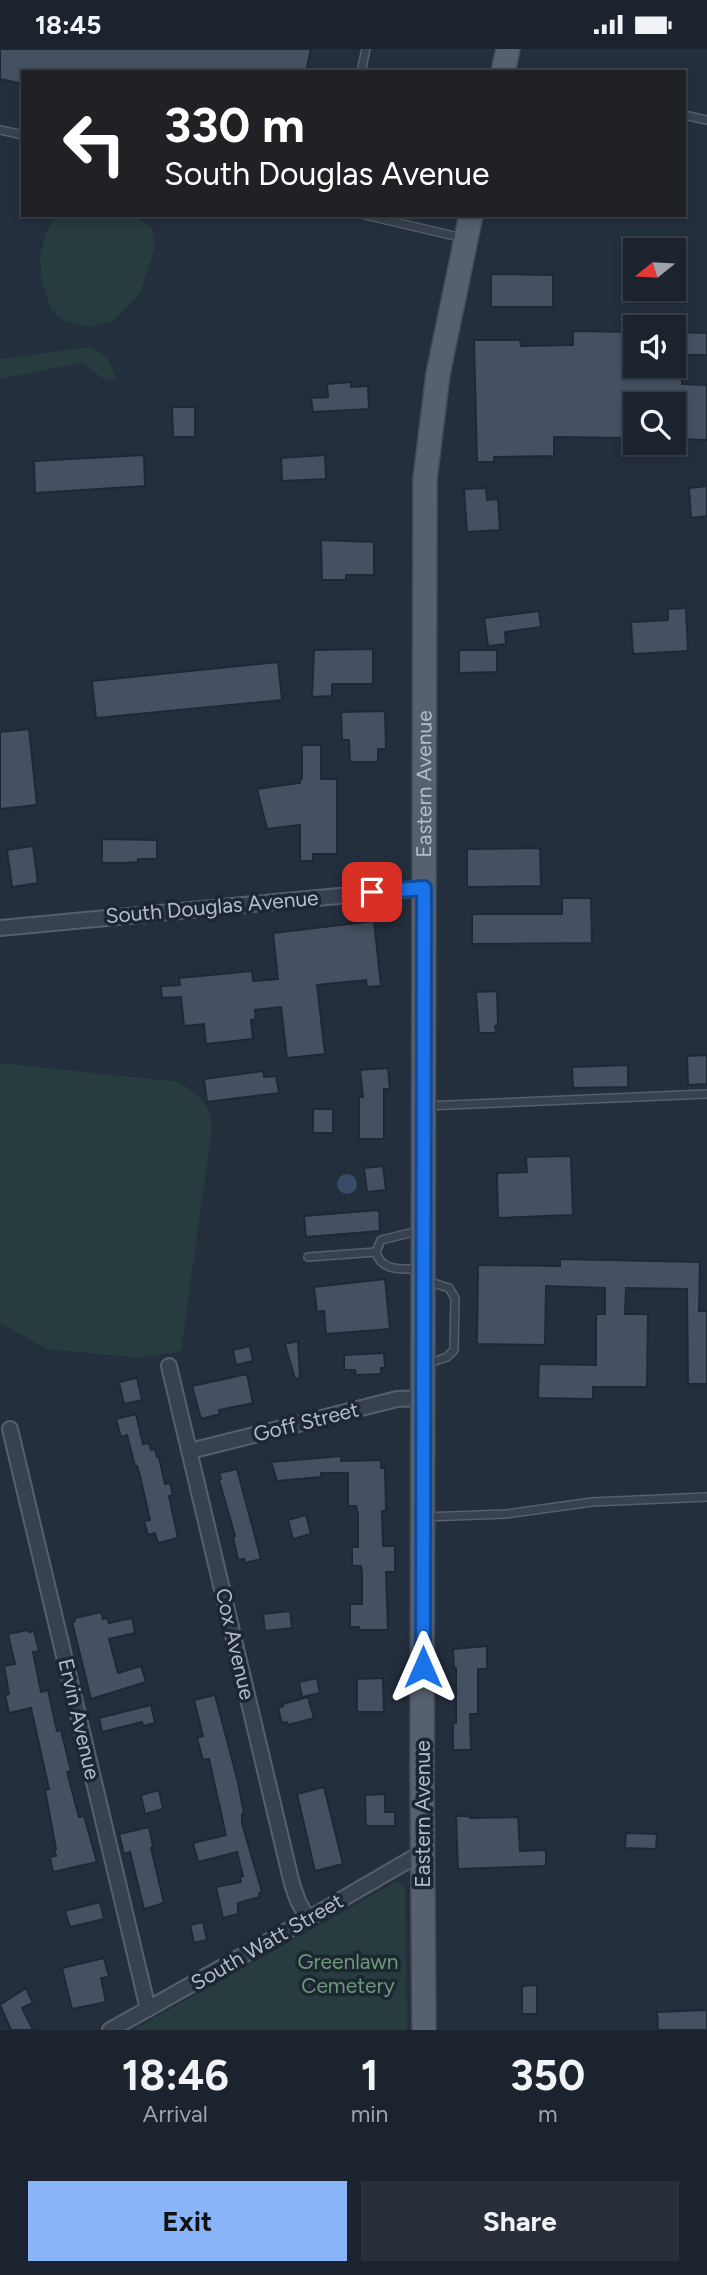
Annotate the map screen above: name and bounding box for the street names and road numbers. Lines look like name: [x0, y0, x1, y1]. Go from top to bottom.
street label: Eastern Avenue: [411, 710, 436, 858]
street label: South Douglas Avenue: [104, 885, 319, 928]
street label: Goff Street: [251, 1396, 361, 1447]
street label: Cox Avenue: [211, 1586, 260, 1702]
street label: Ervin Avenue: [53, 1656, 106, 1782]
street label: Eastern Avenue: [410, 1740, 435, 1888]
street label: South Watt Street: [186, 1888, 347, 1995]

